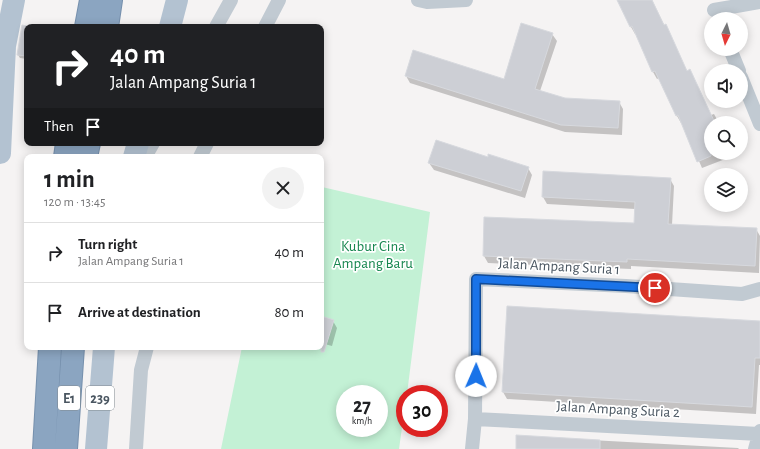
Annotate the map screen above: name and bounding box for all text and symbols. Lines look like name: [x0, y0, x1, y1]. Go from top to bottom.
north arrow: [704, 12, 748, 56]
map controls: [704, 12, 748, 212]
icon: right: [44, 40, 96, 92]
text: 40 m: [110, 41, 166, 69]
button: sound: [704, 64, 748, 108]
text: Jalan Ampang Suria 1: [110, 74, 256, 92]
icon: arrive: [82, 116, 104, 138]
button: search: [704, 116, 748, 160]
text: Then: [44, 119, 74, 134]
button: close: [262, 167, 304, 209]
text: 1 min: [44, 168, 95, 192]
button: layers: [704, 168, 748, 212]
text: 120 m · 13:45: [44, 196, 106, 209]
text: Turn right: [78, 237, 137, 252]
park label: Kubur Cina Ampang Baru: [333, 239, 413, 271]
icon: right: [44, 242, 66, 264]
text: 40 m: [274, 245, 304, 260]
text: Jalan Ampang Suria 1: [78, 255, 184, 268]
street label: Jalan Ampang Suria 1: [498, 256, 620, 277]
pin: [638, 271, 672, 305]
icon: arrive: [644, 277, 666, 299]
icon: arrive: [44, 302, 66, 324]
text: Arrive at destination: [78, 305, 201, 320]
text: 80 m: [274, 305, 304, 320]
position arrow: [455, 355, 497, 397]
speed limit sign: 30: [396, 385, 448, 437]
road number: E1: [58, 386, 80, 410]
road number: 239: [86, 386, 114, 410]
text: 27: [353, 396, 371, 416]
street label: Jalan Ampang Suria 2: [556, 399, 680, 420]
text: km/h: [352, 416, 372, 426]

